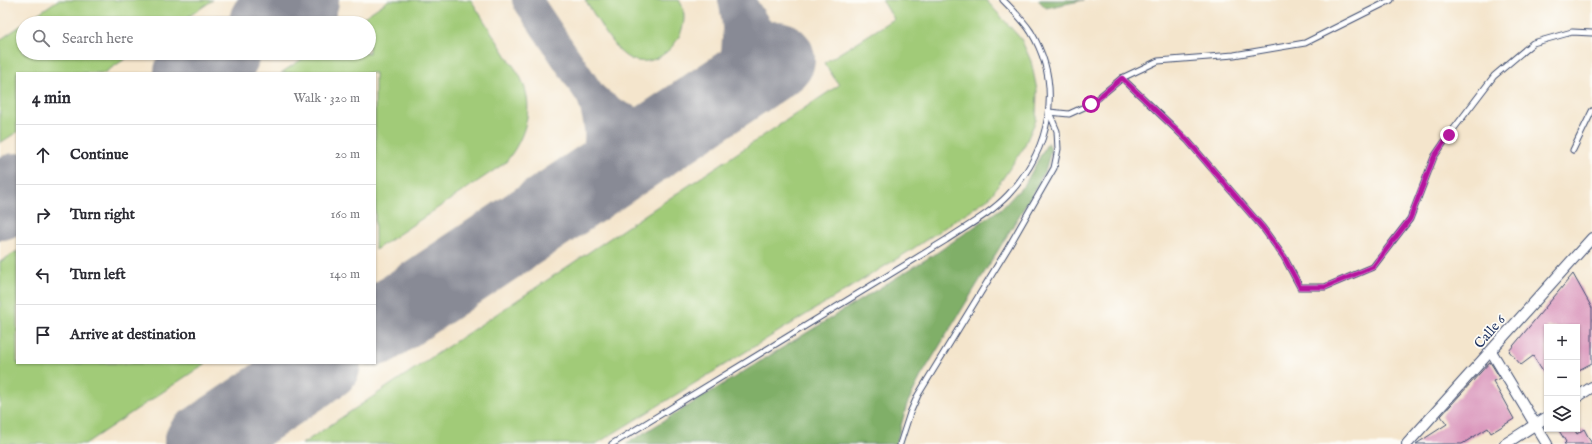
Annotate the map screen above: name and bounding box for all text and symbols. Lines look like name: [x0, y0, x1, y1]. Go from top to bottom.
search box: [16, 16, 376, 60]
icon: search: [30, 27, 52, 49]
text: Search here: [62, 29, 133, 48]
text: 4 min: [32, 88, 71, 109]
text: Walk · 320 m: [294, 90, 360, 107]
route start: [1082, 95, 1100, 113]
route end: [1440, 126, 1458, 144]
icon: ahead: [32, 144, 54, 166]
text: Continue: [70, 145, 128, 164]
text: 20 m: [335, 146, 360, 163]
icon: right: [32, 204, 54, 226]
text: Turn right: [70, 205, 135, 224]
text: 160 m: [330, 206, 360, 223]
icon: left: [32, 264, 54, 286]
text: Turn left: [70, 265, 126, 284]
text: 140 m: [330, 266, 360, 283]
street label: Calle 6: [1470, 311, 1510, 353]
icon: arrive: [32, 324, 54, 346]
map controls: [1544, 324, 1580, 432]
button: +: [1544, 324, 1580, 360]
text: Arrive at destination: [70, 325, 196, 344]
button: −: [1544, 360, 1580, 396]
button: layers: [1544, 396, 1580, 432]

